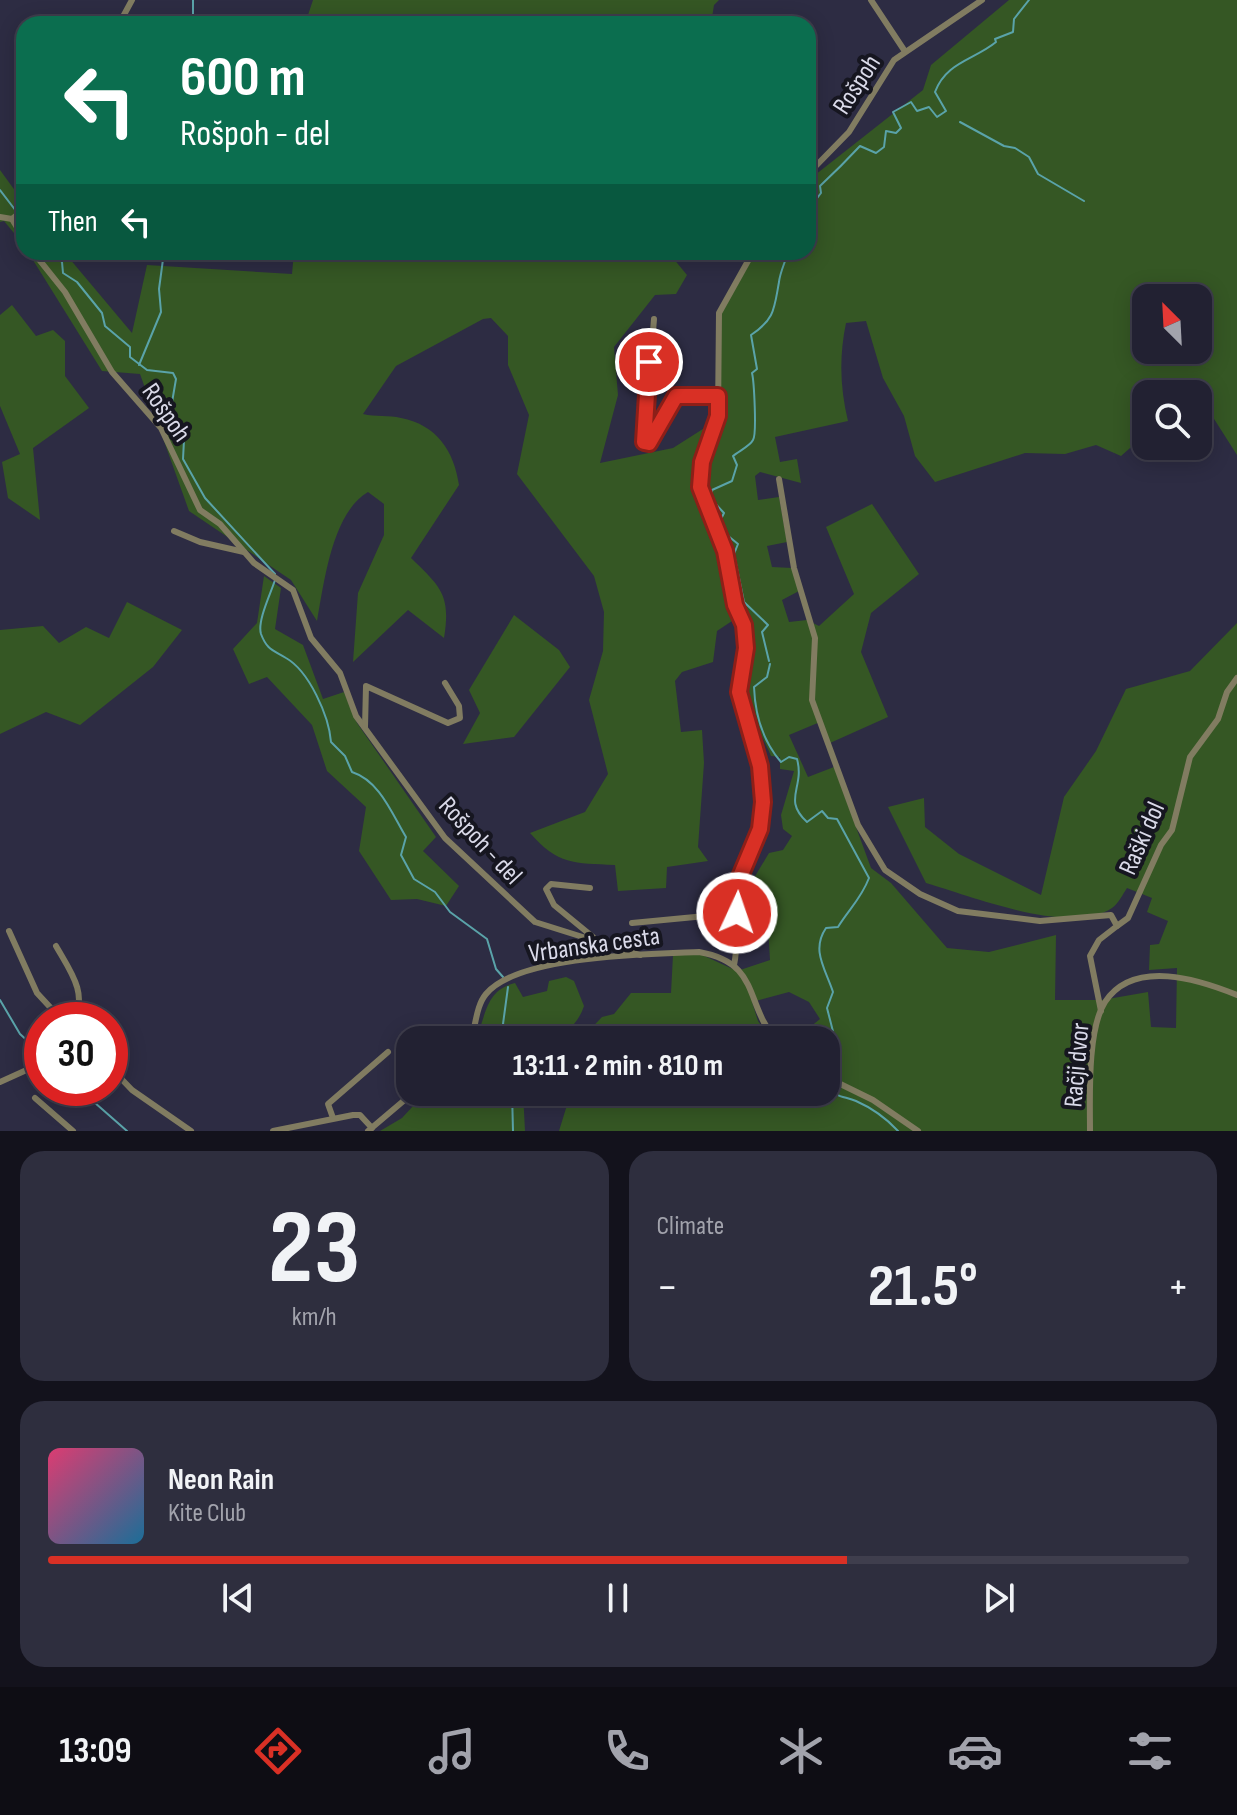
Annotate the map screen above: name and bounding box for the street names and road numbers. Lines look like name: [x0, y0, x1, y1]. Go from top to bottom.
street label: Rošpoh: [827, 49, 888, 120]
street label: Rošpoh: [135, 378, 197, 448]
street label: Rošpoh - del: [432, 791, 528, 891]
street label: Raški dol: [1113, 797, 1172, 880]
street label: Vrbanska cesta: [527, 921, 662, 970]
street label: Račji dvor: [1058, 1021, 1097, 1109]

